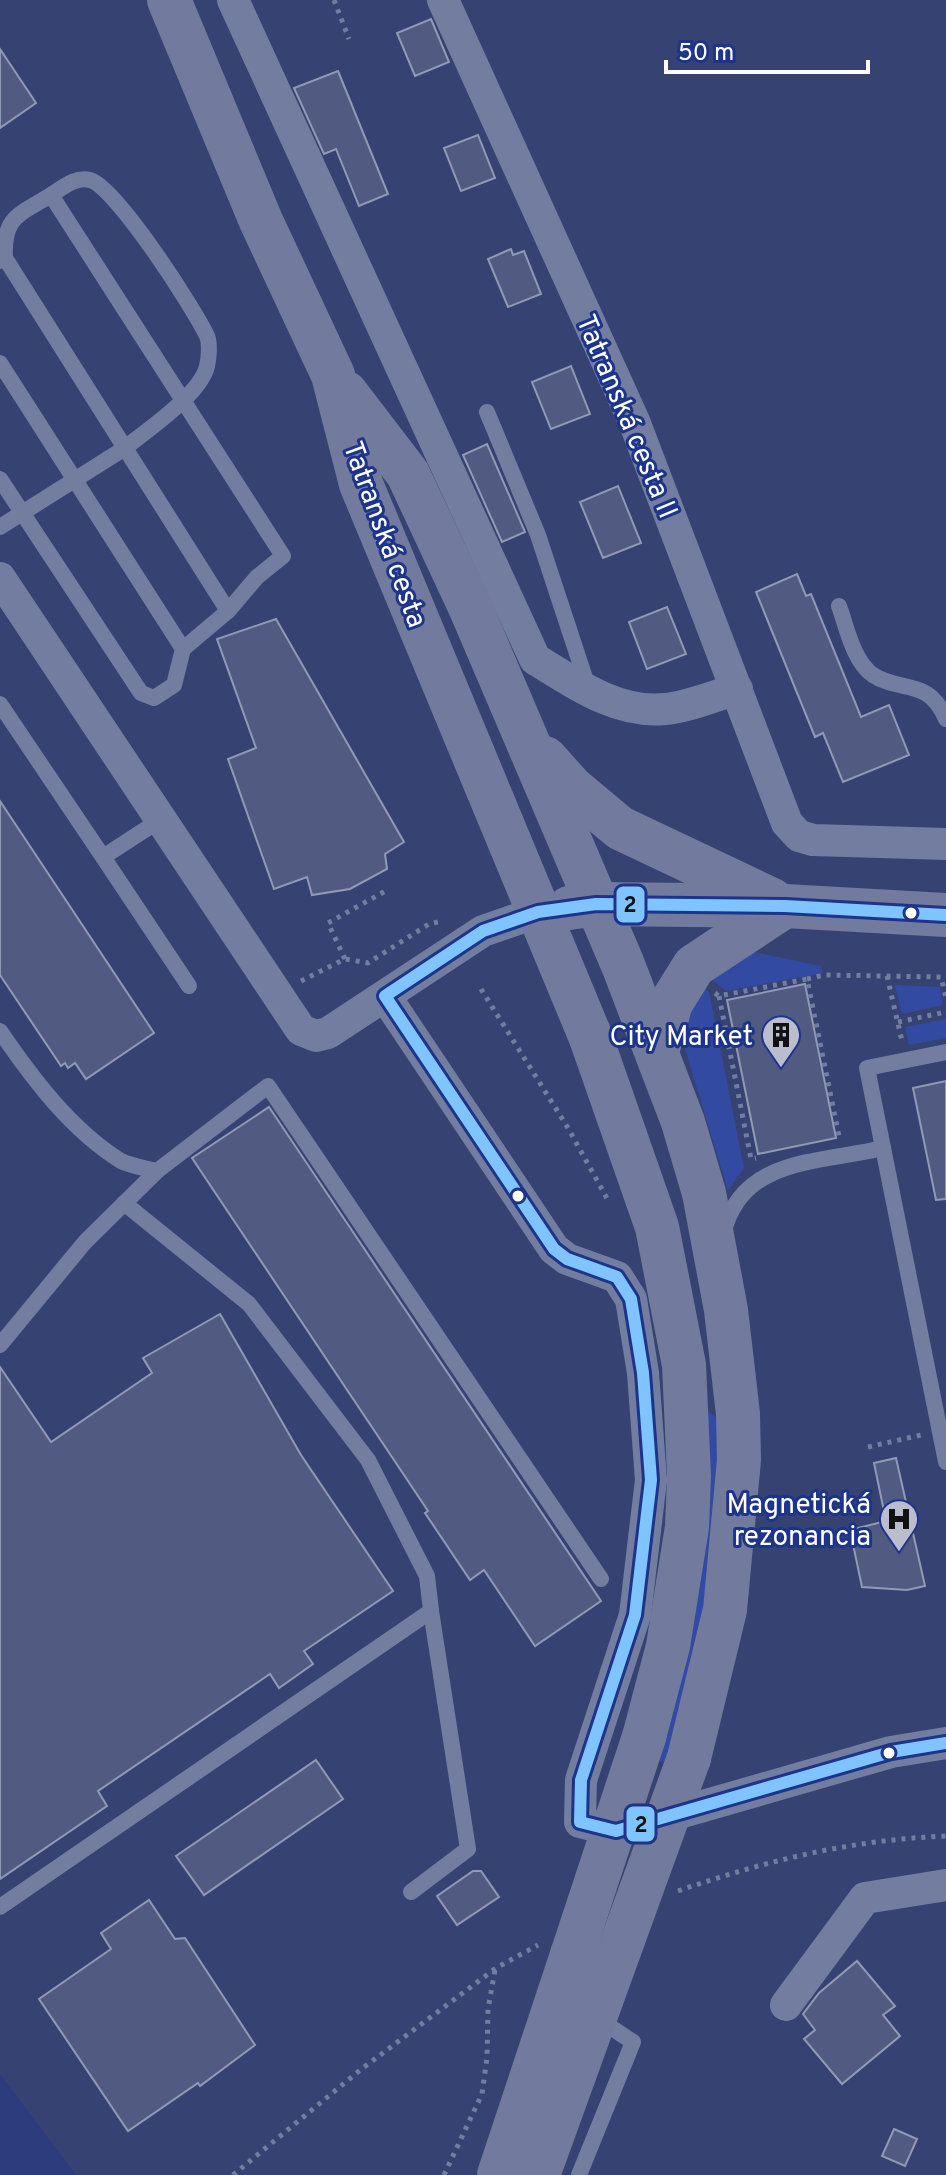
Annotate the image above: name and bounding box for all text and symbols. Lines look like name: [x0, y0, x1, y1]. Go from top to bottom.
scale bar: [666, 24, 868, 74]
text: 50 m: [678, 39, 734, 69]
street label: Tatranská cesta II: [566, 310, 684, 525]
street label: Tatranská cesta: [333, 437, 434, 633]
line badge: 2: [615, 885, 646, 924]
text: 2: [623, 893, 637, 920]
unlabelled marker: [903, 905, 919, 921]
building icon: City Market: [760, 1014, 802, 1069]
place label: City Market: [609, 1020, 753, 1056]
unlabelled marker: [510, 1188, 526, 1204]
place label: Magnetická rezonancia: [727, 1488, 871, 1556]
hospital icon: Magnetická rezonancia: [878, 1498, 920, 1553]
unlabelled marker: [881, 1745, 897, 1761]
line badge: 2: [625, 1805, 656, 1843]
text: 2: [634, 1813, 648, 1840]

